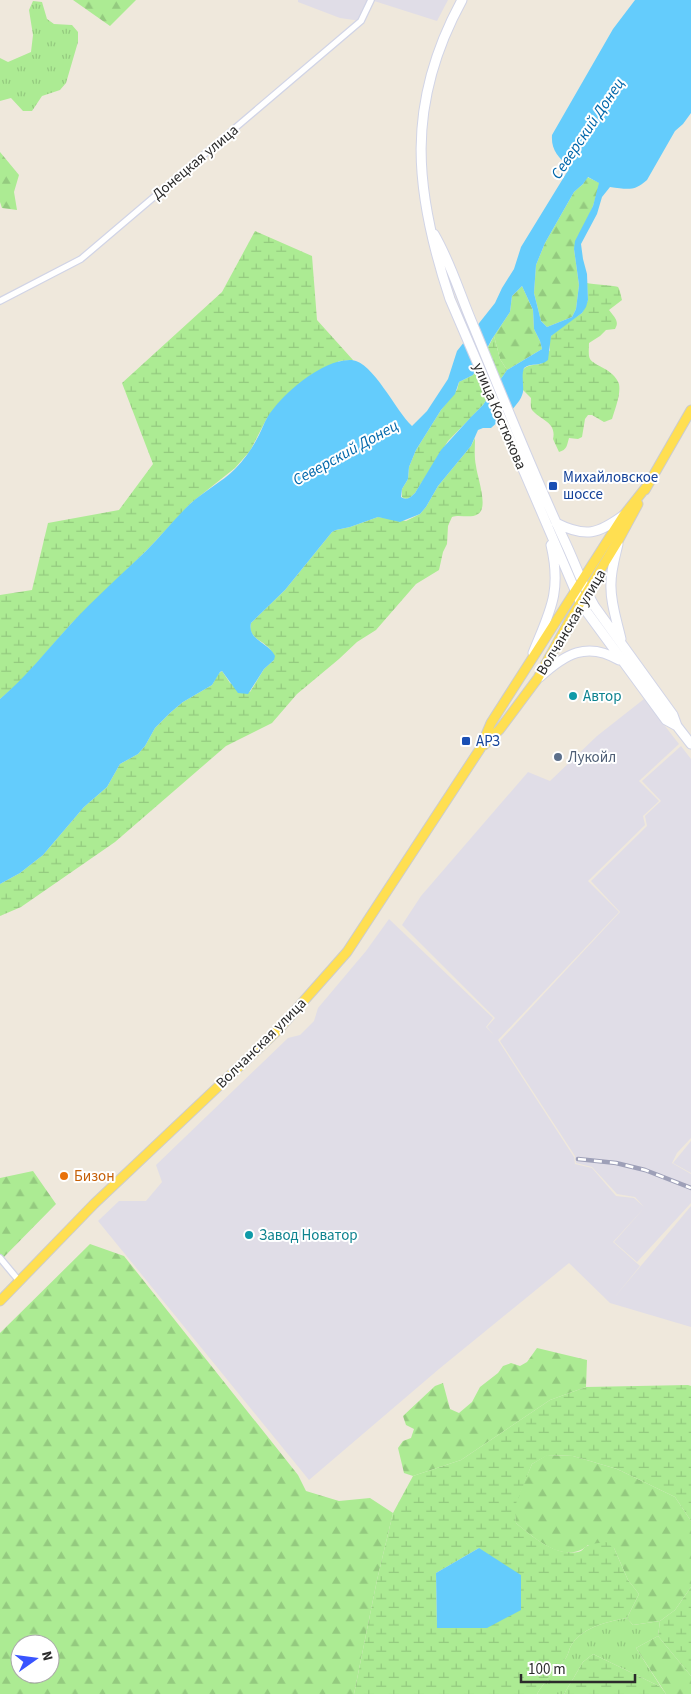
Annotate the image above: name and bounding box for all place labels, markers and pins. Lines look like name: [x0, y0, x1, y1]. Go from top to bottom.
place label: Михайловское шоссе: [563, 467, 658, 505]
marker: Михайловское шоссе: [547, 480, 559, 492]
place label: Автор: [583, 686, 622, 707]
marker: Автор: [567, 690, 579, 702]
place label: АРЗ: [476, 731, 500, 752]
marker: АРЗ: [460, 735, 472, 747]
place label: Лукойл: [568, 747, 616, 768]
marker: Лукойл: [552, 751, 564, 763]
place label: Бизон: [74, 1166, 115, 1187]
marker: Бизон: [58, 1170, 70, 1182]
place label: Завод Новатор: [259, 1225, 358, 1246]
marker: Завод Новатор: [243, 1229, 255, 1241]

